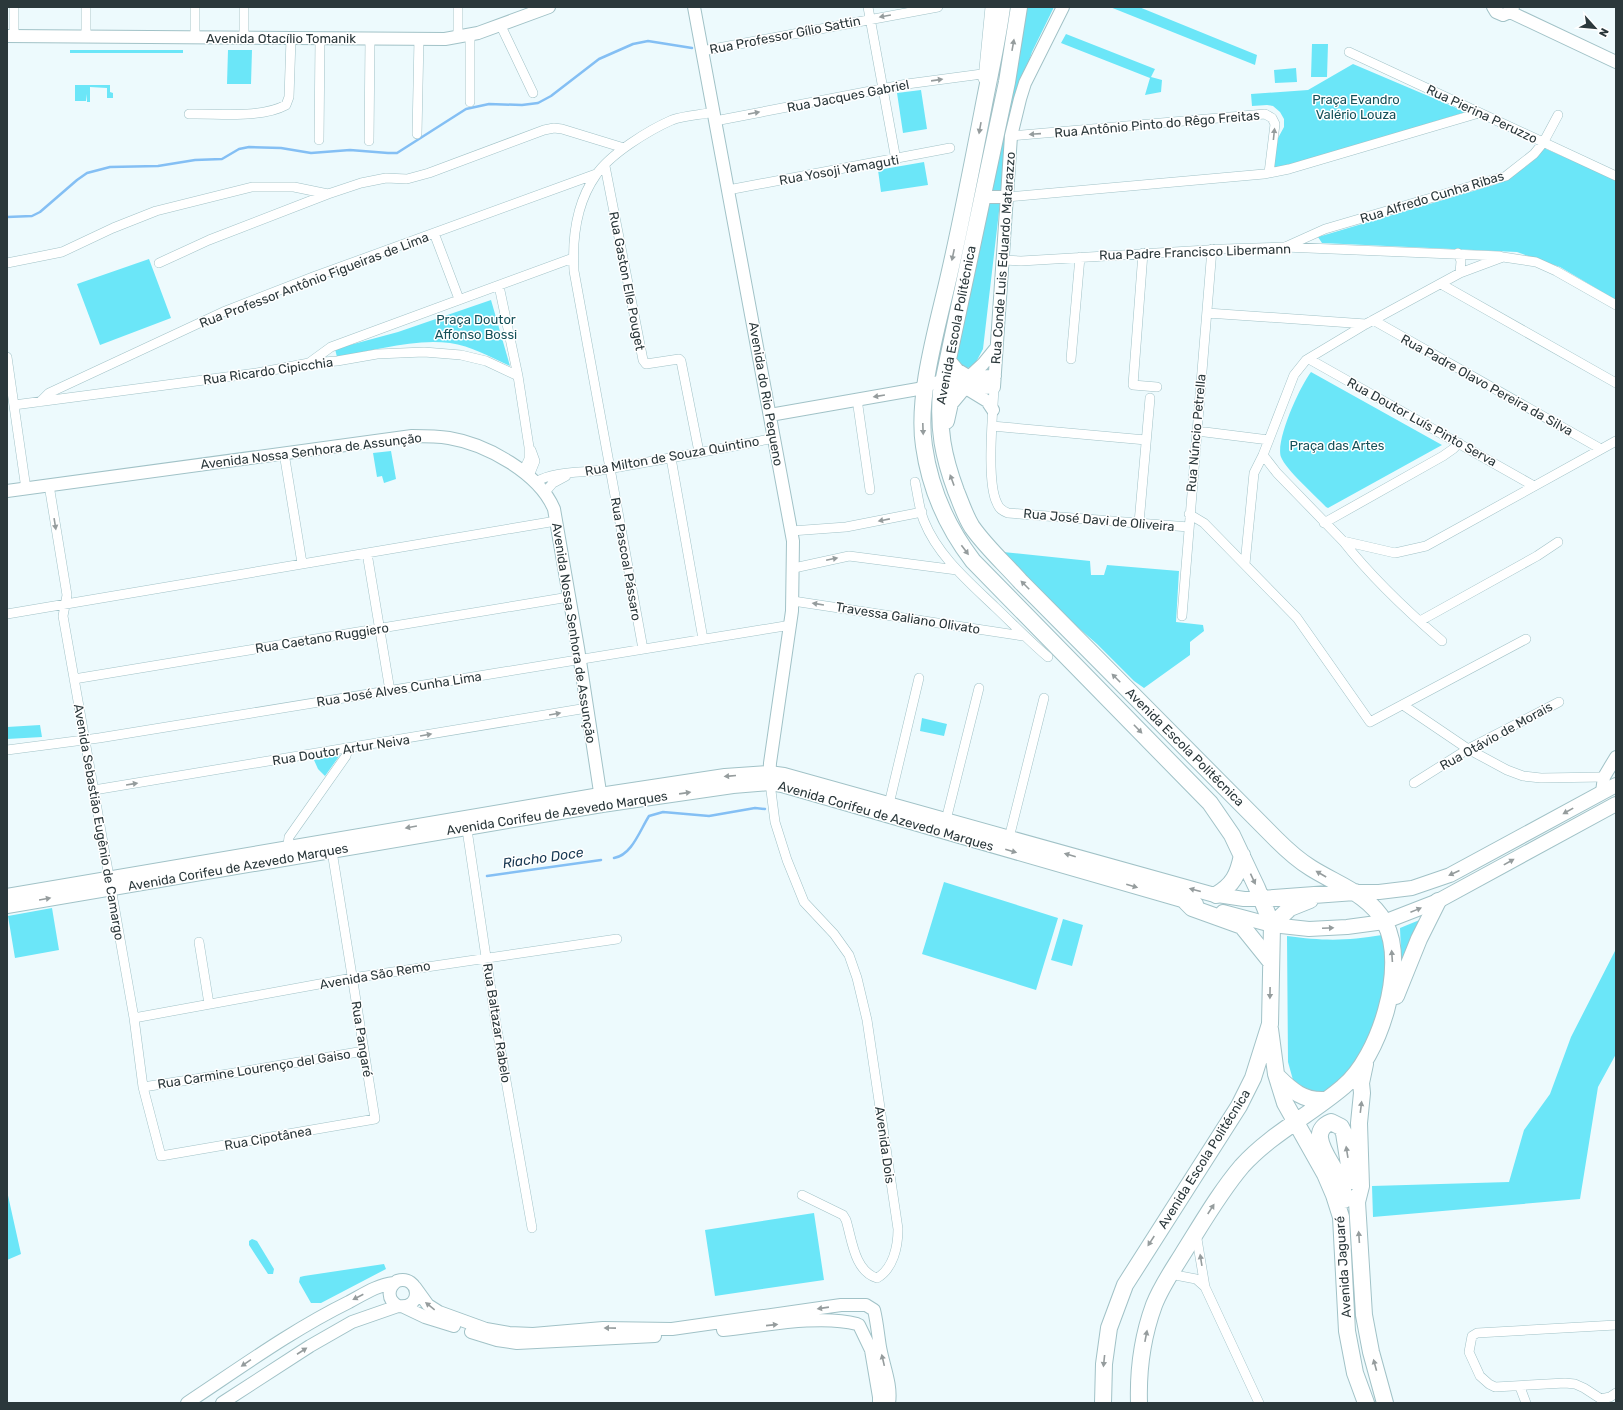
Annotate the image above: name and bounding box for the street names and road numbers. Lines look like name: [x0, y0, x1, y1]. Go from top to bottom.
street label: Rua Professor Gílio Sattin: [708, 13, 862, 57]
street label: Avenida Otacílio Tomanik: [206, 31, 356, 46]
street label: Rua Jacques Gabriel: [786, 77, 910, 115]
street label: Rua Pierina Peruzzo: [1424, 82, 1540, 146]
street label: Rua Antônio Pinto do Rêgo Freitas: [1054, 108, 1261, 141]
street label: Rua Conde Luis Eduardo Matarazzo: [988, 151, 1018, 365]
street label: Rua Yosoji Yamaguti: [778, 152, 900, 189]
street label: Rua Alfredo Cunha Ribas: [1358, 168, 1506, 226]
street label: Rua Gaston Elle Pouget: [605, 210, 648, 352]
street label: Rua Professor Antônio Figueiras de Lima: [197, 229, 431, 332]
street label: Rua Padre Francisco Libermann: [1099, 241, 1291, 263]
street label: Avenida Escola Politécnica: [933, 244, 979, 406]
street label: Avenida do Rio Pequeno: [746, 321, 786, 467]
street label: Rua Padre Olavo Pereira da Silva: [1398, 331, 1576, 439]
street label: Rua Ricardo Cipicchia: [202, 354, 334, 388]
street label: Rua Núncio Petrella: [1183, 373, 1209, 493]
street label: Rua Doutor Luís Pinto Serva: [1345, 375, 1499, 469]
street label: Avenida Nossa Senhora de Assunção: [199, 430, 423, 472]
street label: Rua Milton de Souza Quintino: [584, 433, 760, 479]
street label: Rua Pascoal Pássaro: [608, 496, 644, 622]
street label: Rua José Davi de Oliveira: [1023, 506, 1175, 534]
street label: Avenida Nossa Senhora de Assunção: [549, 522, 599, 744]
street label: Travessa Galiano Olivato: [835, 599, 981, 637]
street label: Rua Caetano Ruggiero: [254, 620, 390, 657]
street label: Rua José Alves Cunha Lima: [315, 669, 483, 709]
street label: Avenida Escola Politécnica: [1123, 685, 1247, 809]
street label: Rua Otávio de Morais: [1437, 699, 1555, 773]
street label: Avenida Sebastião Eugênio de Camargo: [70, 703, 127, 942]
street label: Rua Doutor Artur Neiva: [271, 732, 411, 768]
street label: Avenida Corifeu de Azevedo Marques: [776, 778, 996, 854]
street label: Avenida Corifeu de Azevedo Marques: [445, 788, 669, 838]
street label: Avenida Corifeu de Azevedo Marques: [127, 840, 350, 894]
street label: Avenida São Remo: [318, 958, 432, 992]
street label: Rua Baltazar Rabelo: [480, 962, 514, 1084]
street label: Rua Pangaré: [348, 1000, 375, 1078]
street label: Rua Carmine Lourenço del Gaiso: [156, 1046, 352, 1092]
street label: Avenida Escola Politécnica: [1155, 1087, 1253, 1231]
street label: Avenida Dois: [872, 1105, 898, 1185]
street label: Rua Cipotânea: [223, 1123, 313, 1153]
street label: Avenida Jaguaré: [1332, 1216, 1355, 1318]

